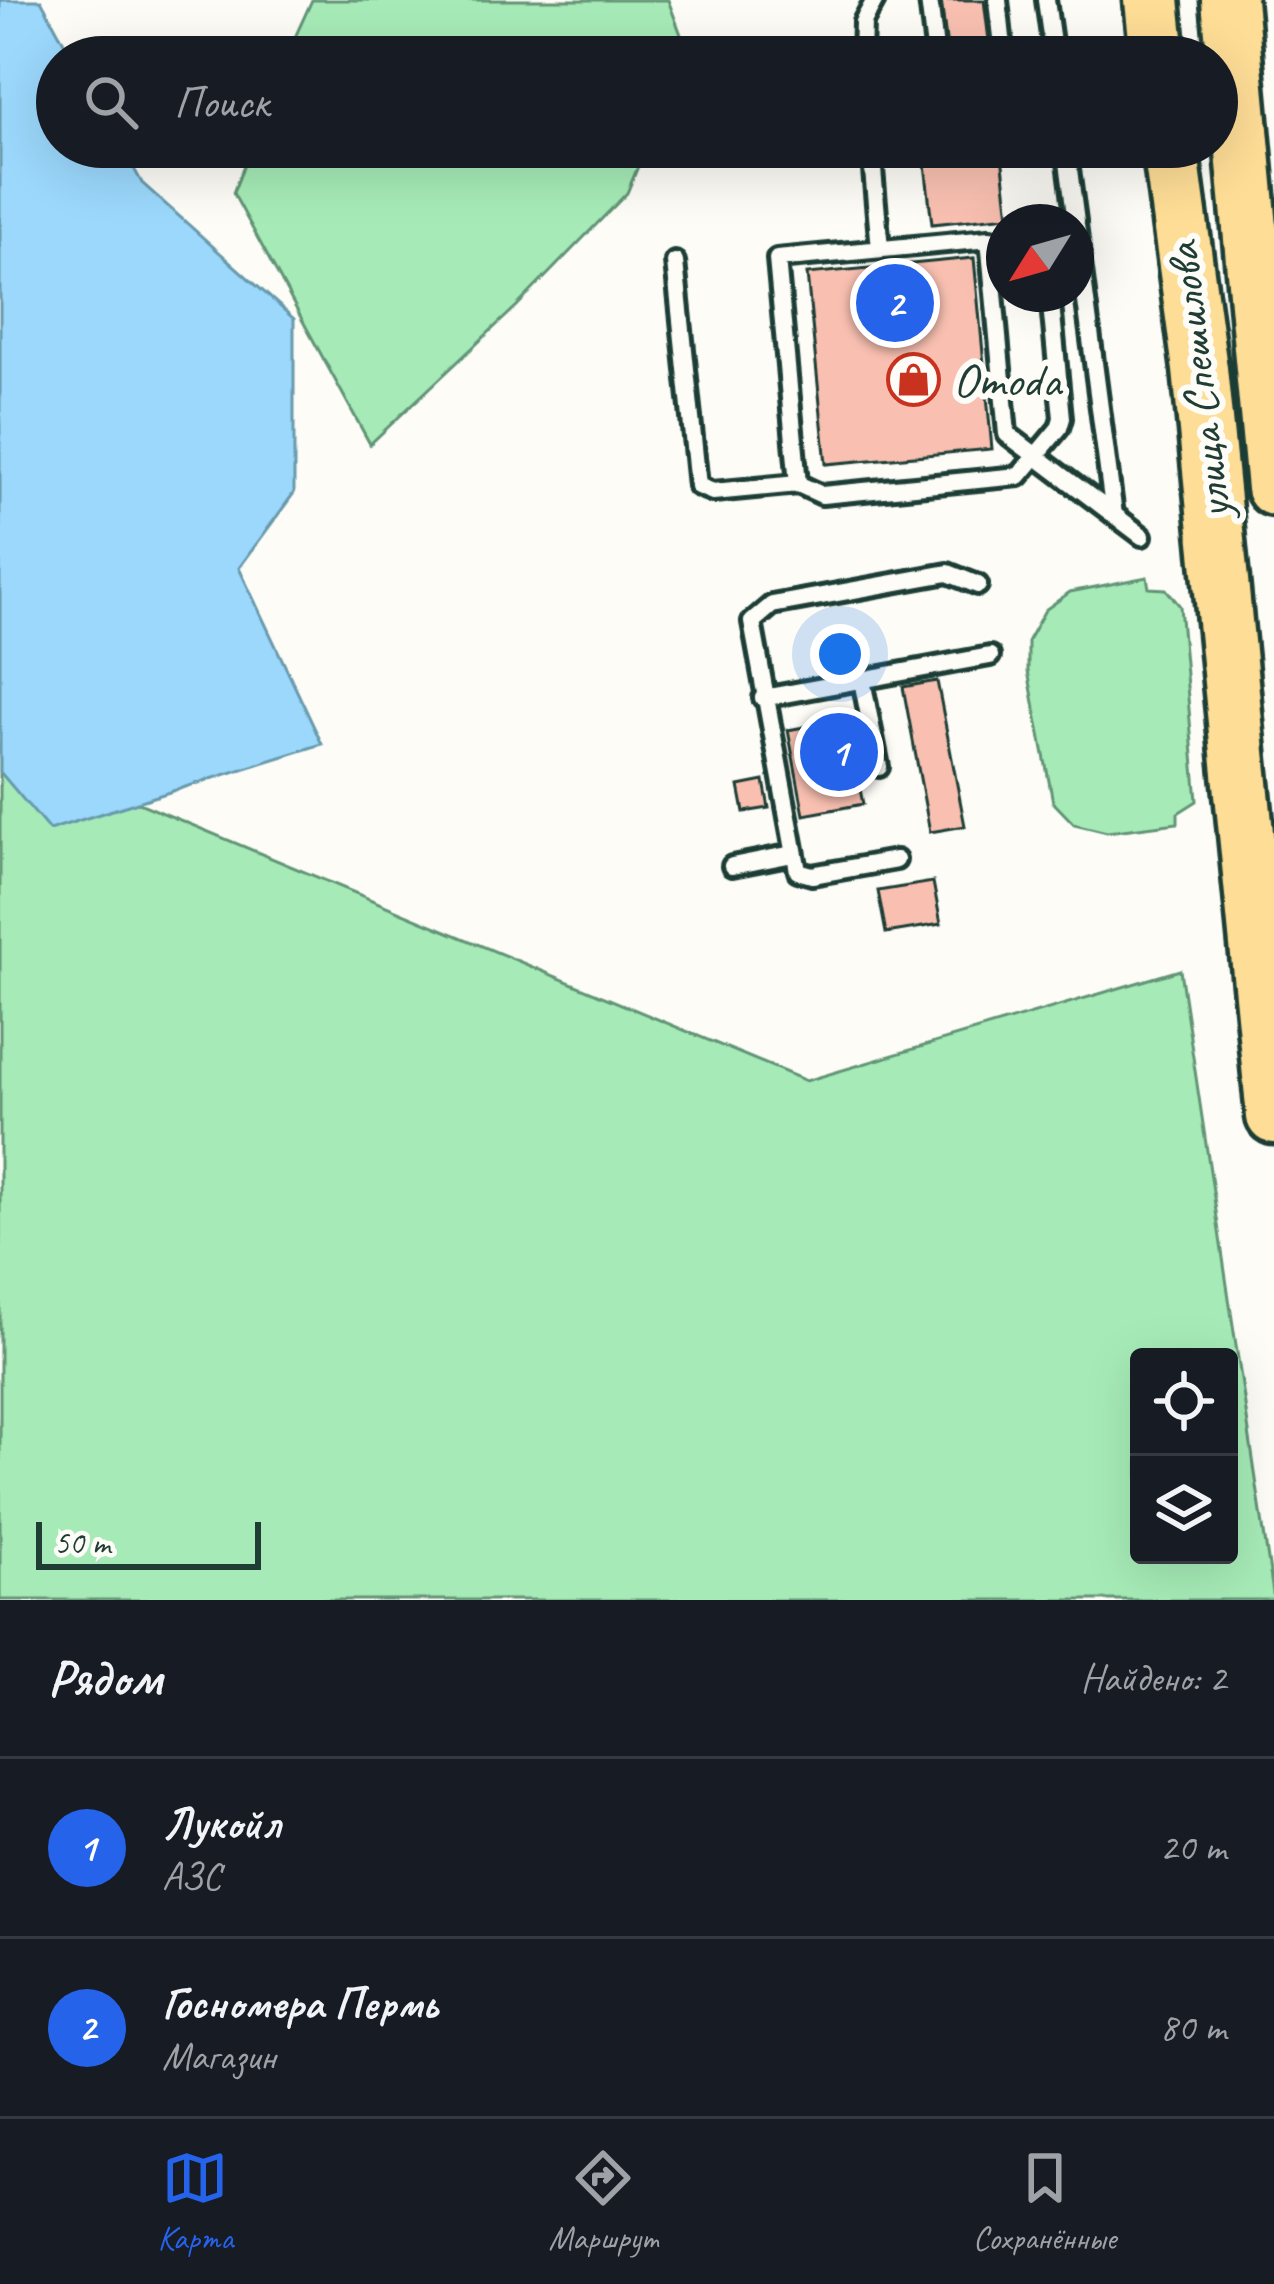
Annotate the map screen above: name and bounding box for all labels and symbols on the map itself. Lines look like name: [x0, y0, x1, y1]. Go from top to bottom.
north arrow: [986, 204, 1094, 312]
street label: улица Спешилова: [1151, 236, 1245, 526]
pin: 2: [856, 258, 934, 348]
place label: Omoda: [953, 350, 1063, 410]
shop icon: Omoda: [886, 352, 942, 408]
your location: [810, 624, 870, 684]
pin: 1: [800, 707, 878, 797]
scale bar: [36, 1516, 261, 1569]

